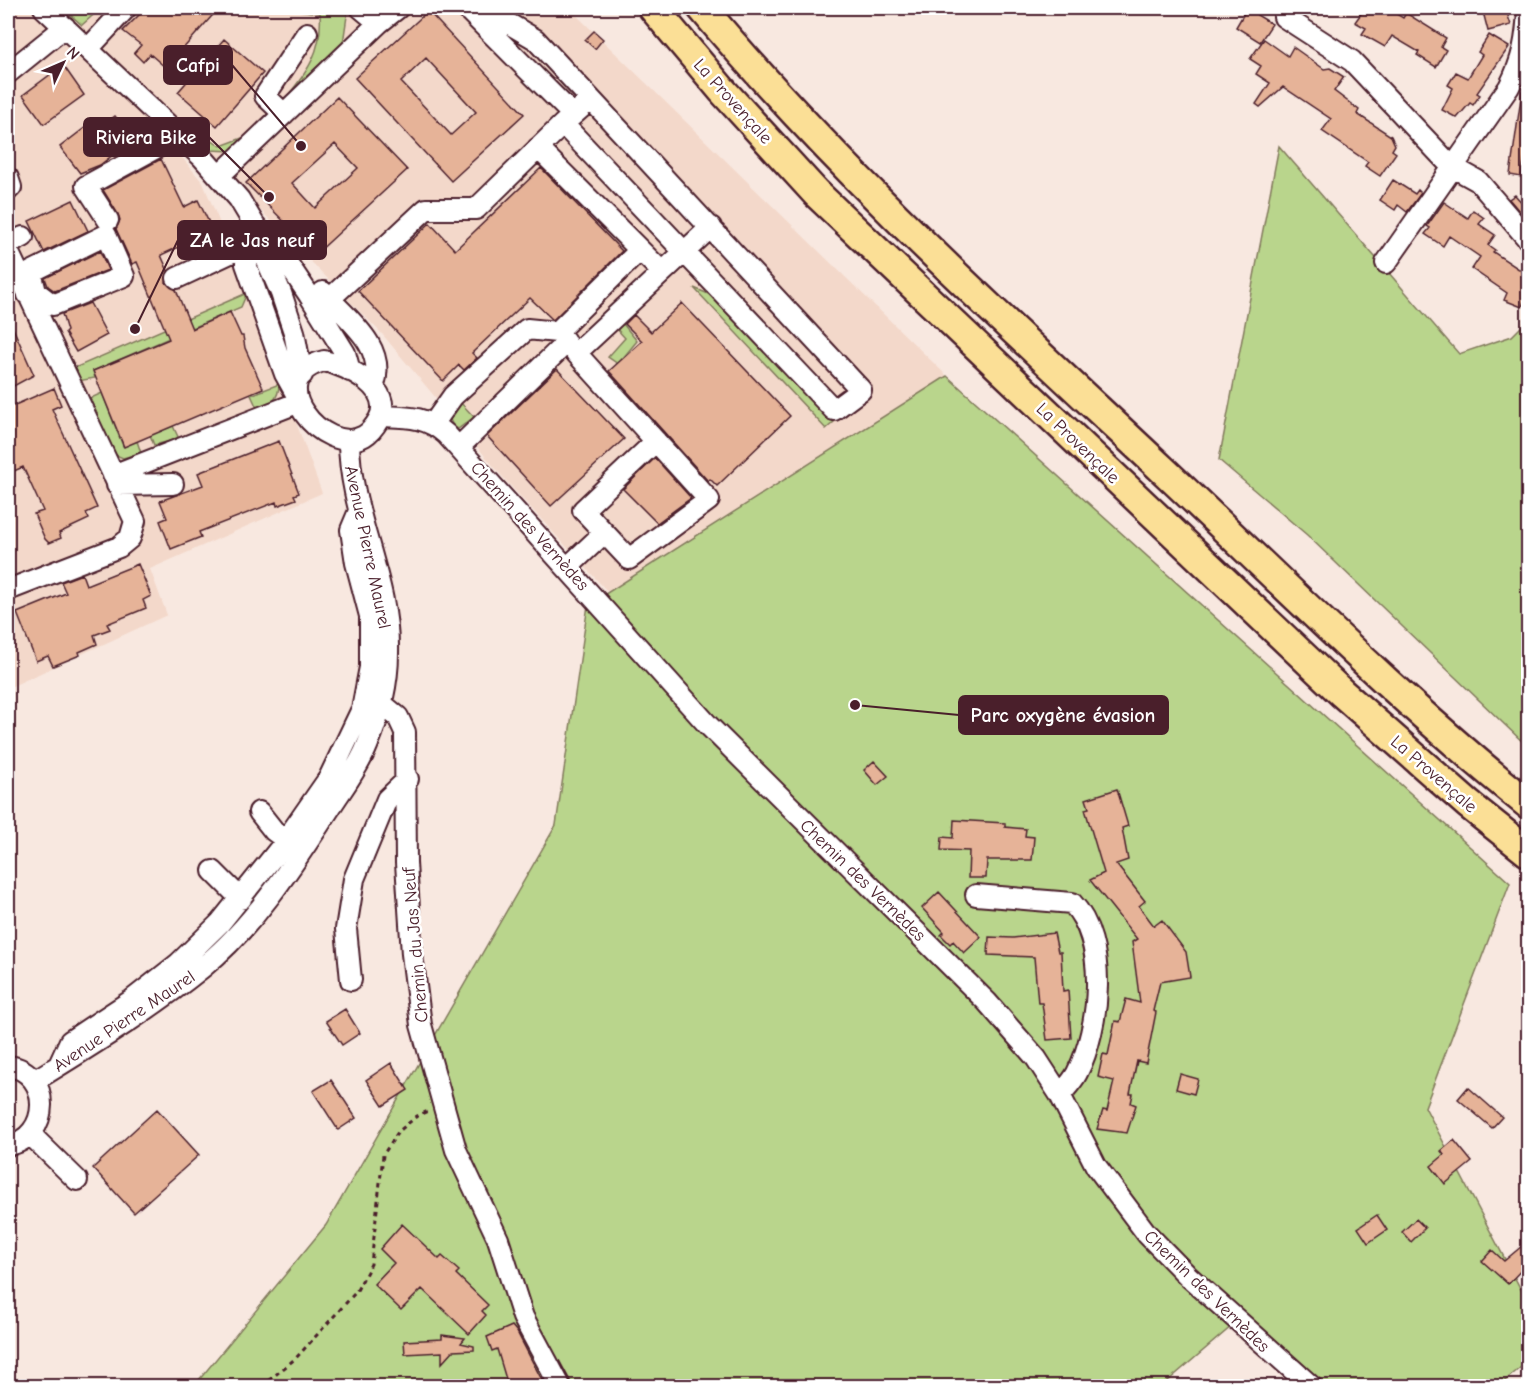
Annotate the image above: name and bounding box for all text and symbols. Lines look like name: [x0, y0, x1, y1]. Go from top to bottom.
north arrow: [33, 33, 93, 93]
text: N: [63, 43, 83, 63]
callout: Cafpi: [164, 46, 232, 84]
text: Cafpi: [176, 54, 220, 77]
street label: La Provençale: [689, 54, 776, 148]
callout: Riviera Bike: [84, 118, 209, 156]
text: Riviera Bike: [96, 126, 197, 149]
callout: ZA le Jas neuf: [178, 221, 326, 259]
text: ZA le Jas neuf: [190, 229, 316, 252]
street label: La Provençale: [1032, 399, 1124, 488]
street label: Chemin des Vernèdes: [466, 457, 593, 595]
street label: Avenue Pierre Maurel: [340, 464, 395, 631]
callout: Parc oxygène évasion: [959, 696, 1168, 734]
text: Parc oxygène évasion: [971, 704, 1155, 727]
street label: La Provençale: [1386, 731, 1481, 818]
street label: Chemin des Vernèdes: [795, 815, 930, 946]
street label: Chemin du Jas Neuf: [398, 866, 433, 1023]
street label: Avenue Pierre Maurel: [49, 966, 199, 1077]
street label: Chemin des Vernèdes: [1139, 1226, 1274, 1357]

